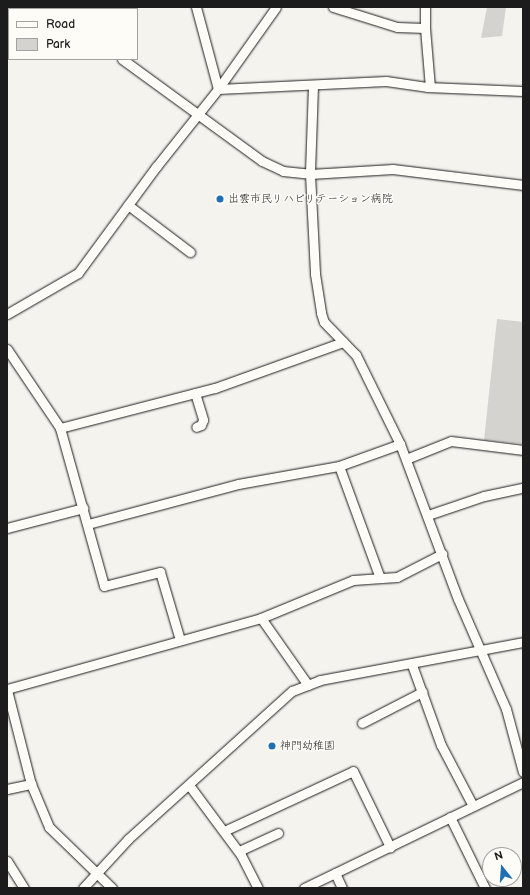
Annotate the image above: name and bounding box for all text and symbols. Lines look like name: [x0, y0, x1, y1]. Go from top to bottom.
legend: [8, 8, 138, 60]
text: Road: [46, 17, 75, 32]
text: Park: [46, 37, 70, 52]
place label: 出雲市民リハビリテーション病院: [228, 192, 393, 206]
marker: 出雲市民リハビリテーション病院: [215, 194, 225, 204]
place label: 神門幼稚園: [280, 739, 335, 753]
marker: 神門幼稚園: [267, 741, 277, 751]
north arrow: [482, 847, 522, 887]
text: N: [493, 849, 504, 863]

